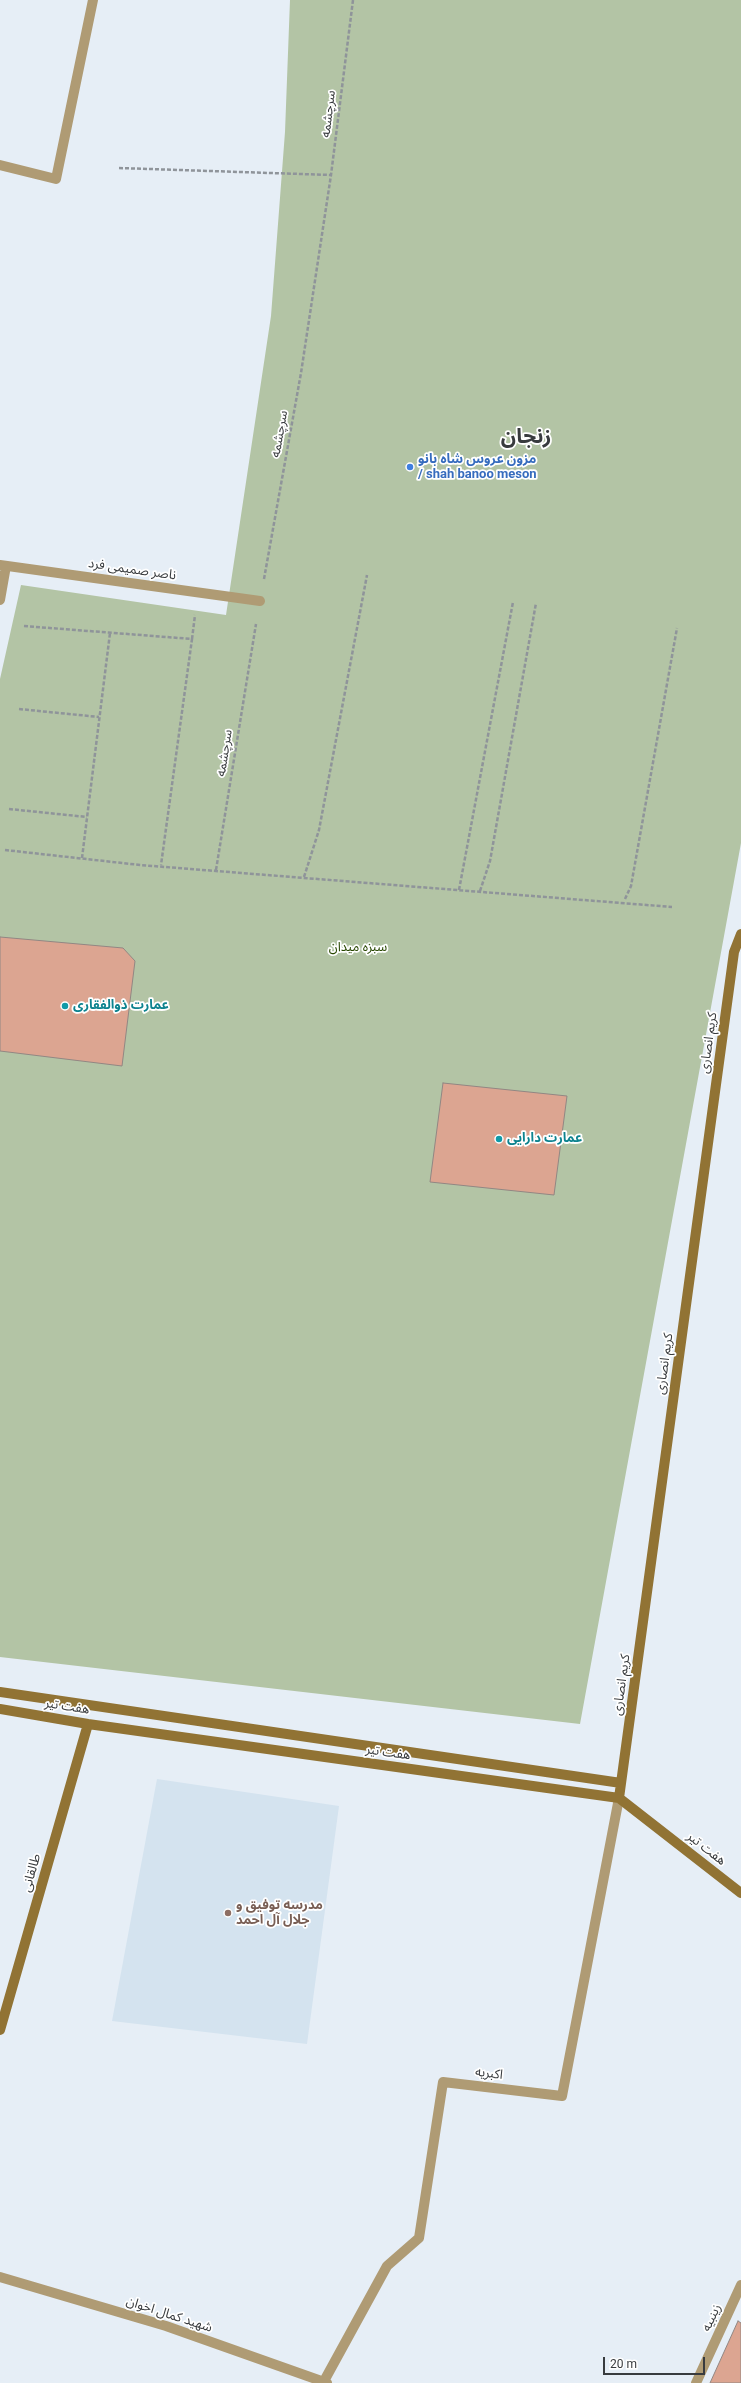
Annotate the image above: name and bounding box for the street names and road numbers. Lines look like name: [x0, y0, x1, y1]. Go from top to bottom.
street label: سرچشمه: [318, 90, 340, 138]
street label: سرچشمه: [268, 409, 292, 459]
street label: ناصر صمیمی فرد: [87, 556, 177, 584]
street label: سرچشمه: [214, 728, 236, 778]
street label: کریم انصاری: [697, 1011, 721, 1075]
street label: کریم انصاری: [653, 1332, 677, 1396]
street label: کریم انصاری: [610, 1653, 634, 1717]
street label: هفت تیر: [43, 1696, 91, 1718]
street label: هفت تیر: [365, 1742, 411, 1764]
street label: هفت تیر: [683, 1829, 729, 1869]
street label: طالقانی: [19, 1852, 45, 1894]
street label: اکبریه: [474, 2065, 504, 2083]
street label: شهید کمال اخوان: [124, 2294, 214, 2336]
street label: زینبیه: [699, 2302, 725, 2334]

